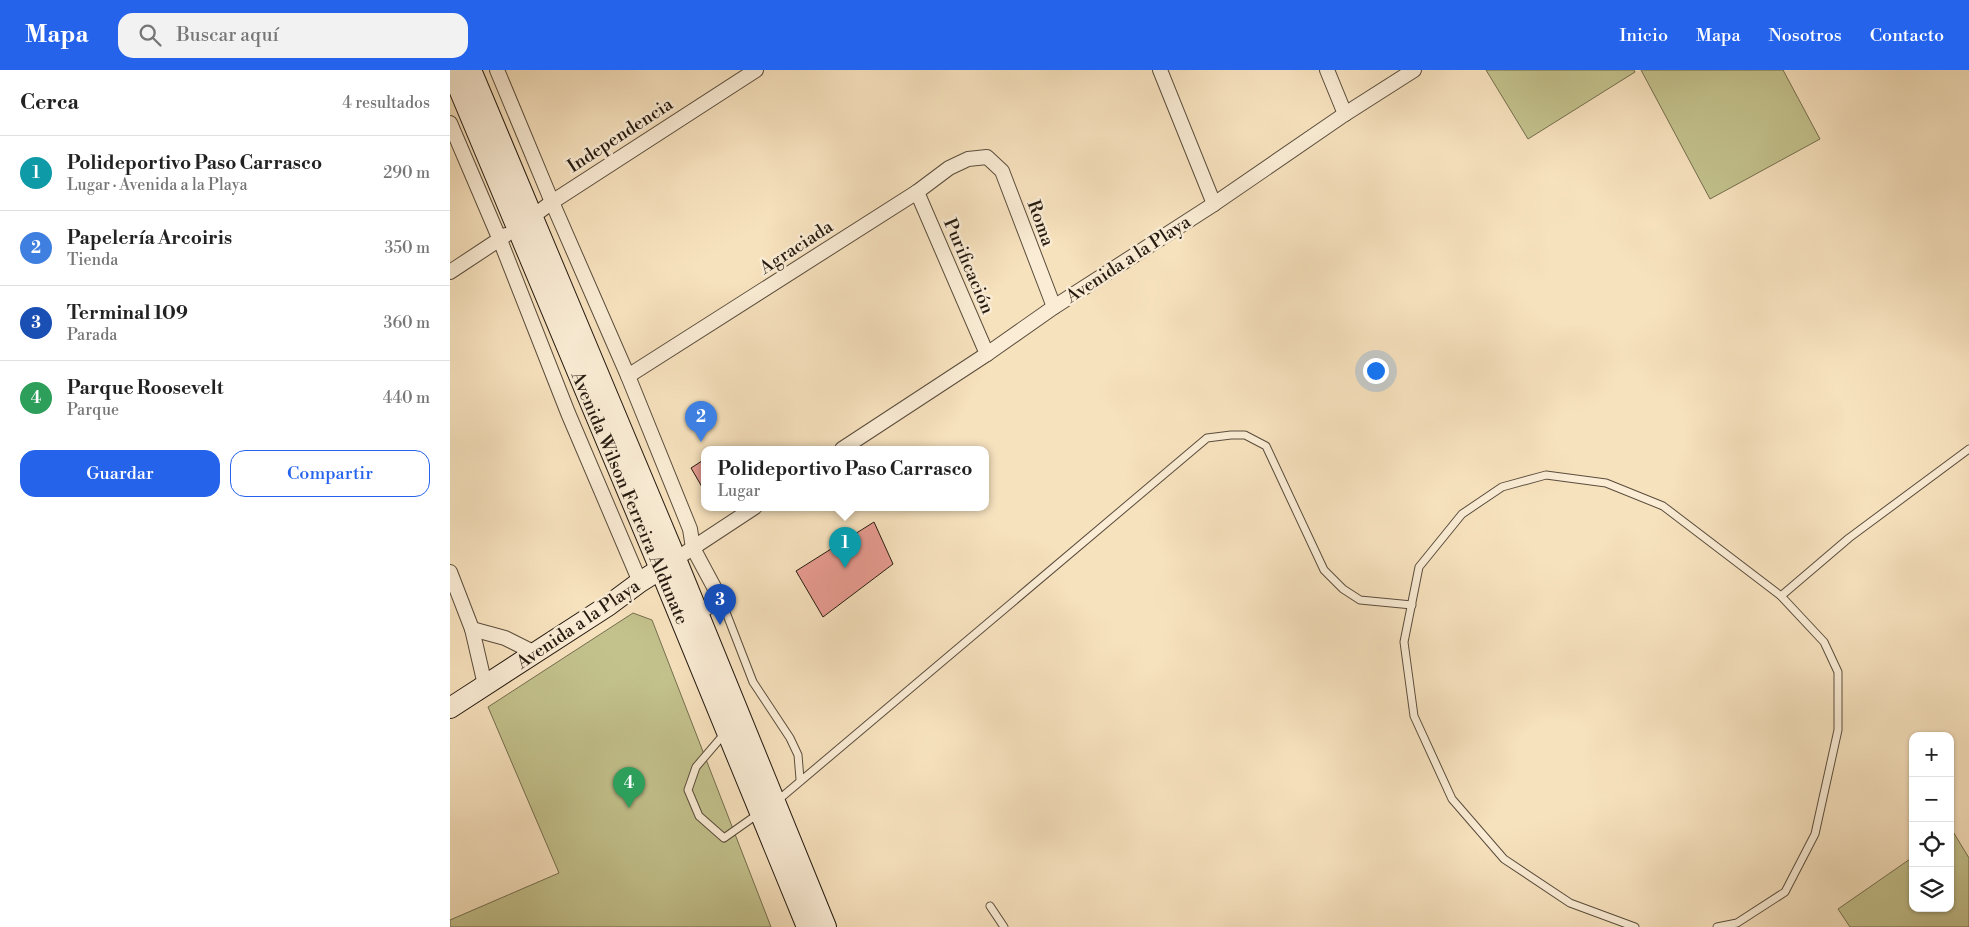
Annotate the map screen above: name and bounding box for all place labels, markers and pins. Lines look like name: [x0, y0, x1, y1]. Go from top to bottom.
pin: 2: [685, 401, 717, 442]
pin: 1: [829, 527, 861, 568]
pin: 3: [704, 584, 736, 625]
pin: 4: [613, 767, 645, 808]

